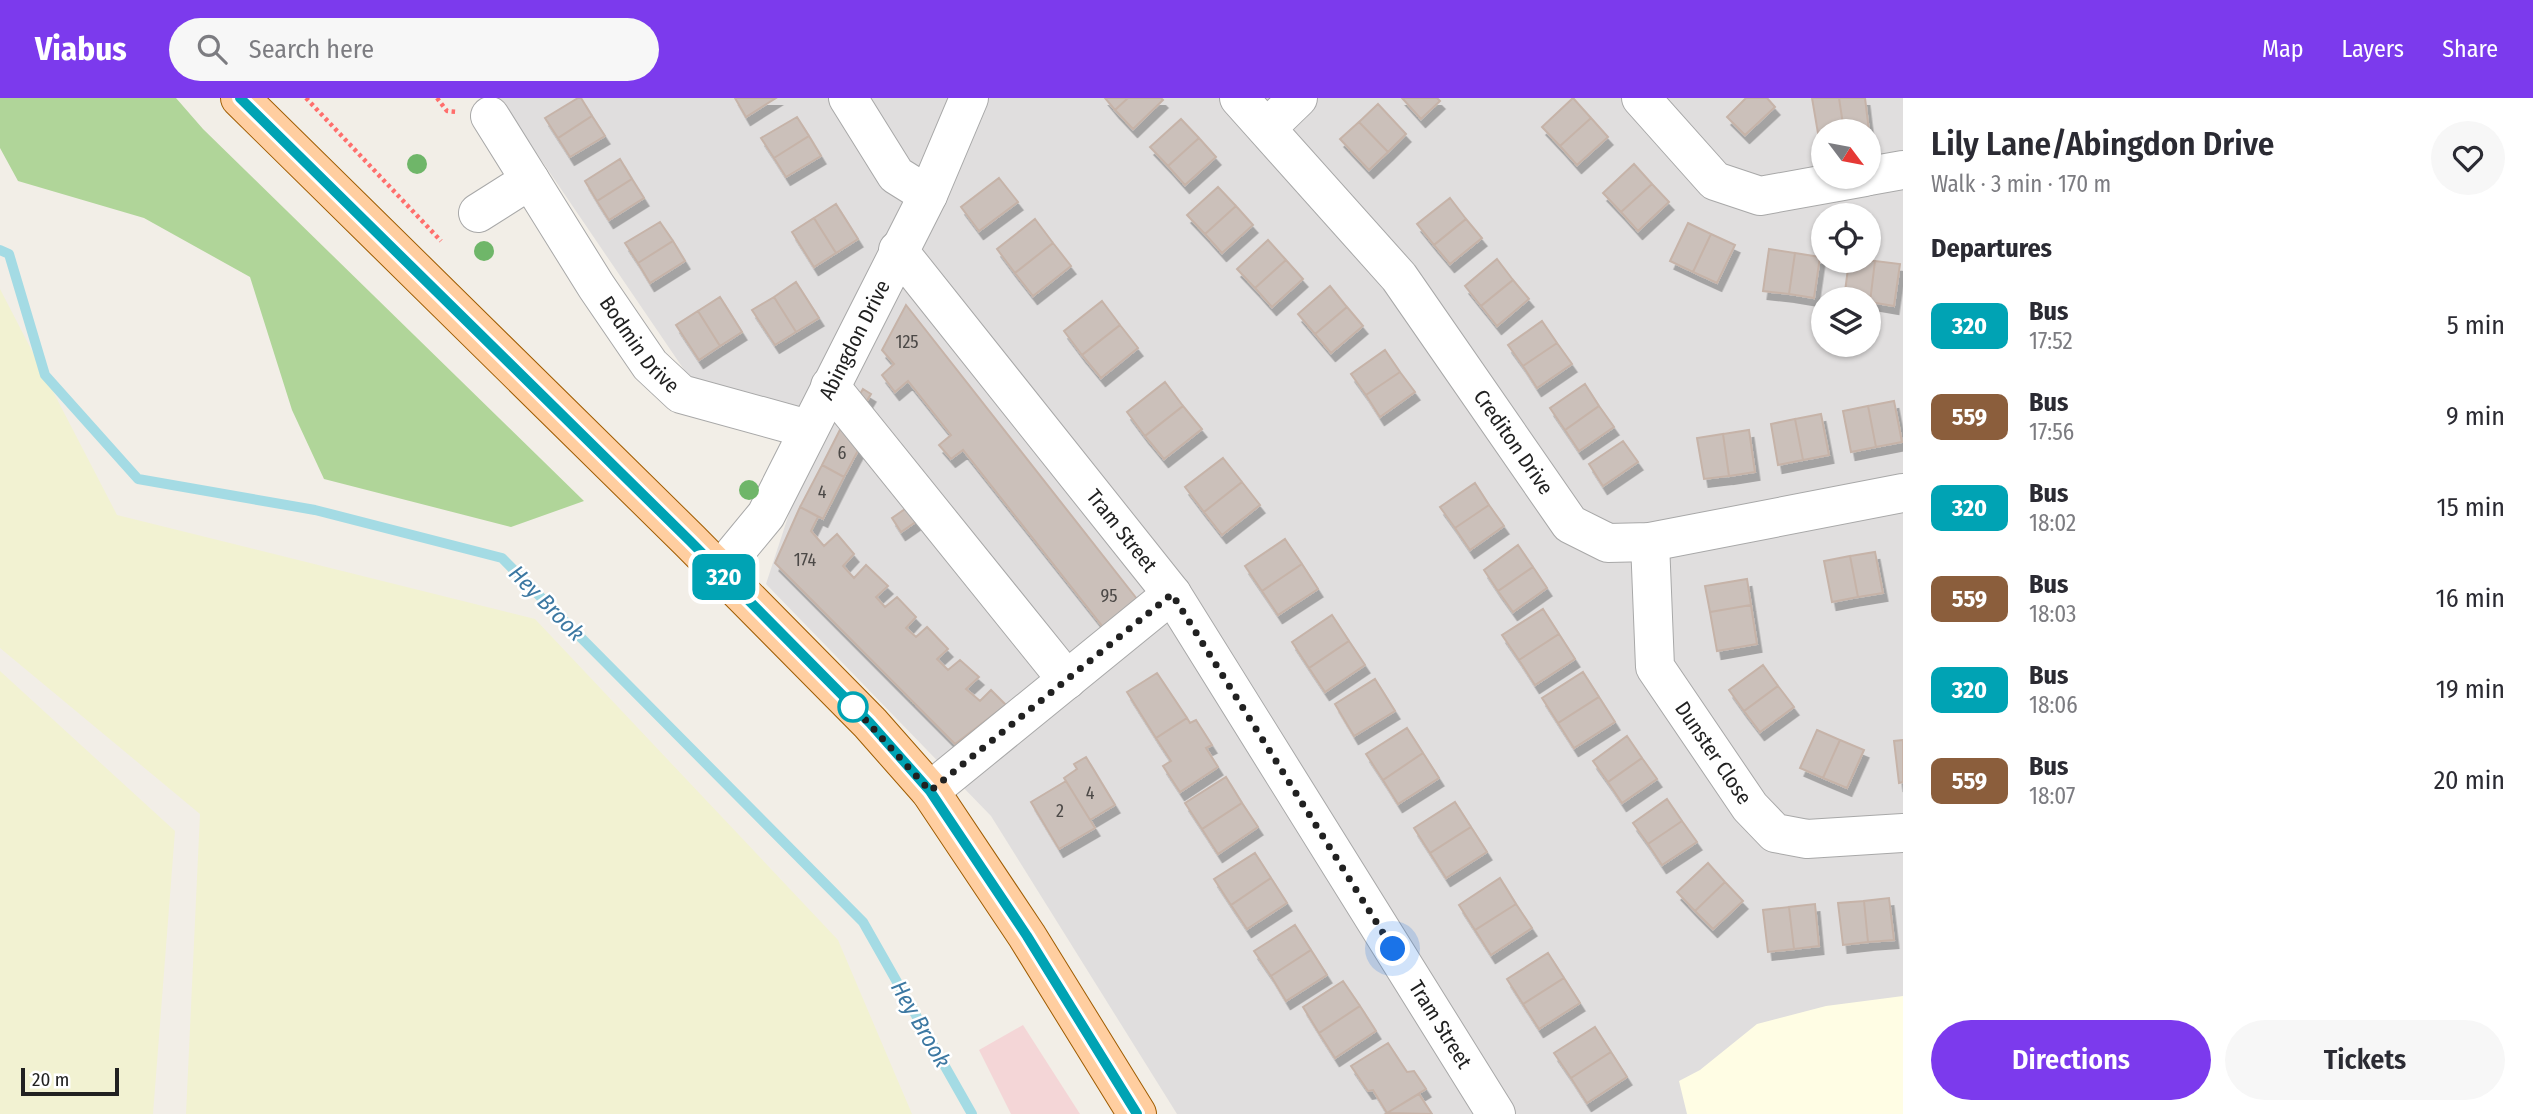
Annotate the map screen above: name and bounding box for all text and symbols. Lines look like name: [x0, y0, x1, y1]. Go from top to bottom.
search box: [169, 18, 659, 81]
text: Viabus: [35, 29, 127, 69]
icon: search: [193, 30, 231, 68]
text: Search here: [249, 34, 374, 65]
text: Map: [2262, 35, 2304, 63]
text: Layers: [2342, 35, 2404, 63]
text: Share: [2442, 35, 2498, 63]
north arrow: [1811, 119, 1881, 189]
map controls: [1811, 119, 1881, 357]
button: heart: [2431, 121, 2505, 195]
text: Lily Lane/Abingdon Drive: [1931, 124, 2274, 164]
text: Walk · 3 min · 170 m: [1931, 170, 2111, 198]
button: locate: [1811, 203, 1881, 273]
text: Departures: [1931, 233, 2052, 264]
street label: Abingdon Drive: [813, 276, 896, 404]
button: layers: [1811, 287, 1881, 357]
street label: Bodmin Drive: [594, 291, 685, 399]
text: Bus: [2029, 296, 2068, 327]
text: 5 min: [2447, 310, 2505, 341]
text: 320: [1952, 312, 1987, 340]
text: 17:52: [2029, 327, 2073, 355]
house number: 125: [895, 331, 919, 353]
street label: Crediton Drive: [1468, 385, 1559, 500]
text: Bus: [2029, 387, 2068, 418]
text: 9 min: [2446, 401, 2505, 432]
text: 559: [1952, 403, 1987, 431]
text: 17:56: [2029, 418, 2074, 446]
house number: 6: [838, 442, 847, 464]
text: Bus: [2029, 478, 2068, 509]
house number: 4: [818, 481, 827, 503]
street label: Tram Street: [1081, 484, 1163, 578]
text: 15 min: [2437, 492, 2505, 523]
text: 320: [1952, 494, 1987, 522]
text: 18:02: [2029, 509, 2076, 537]
house number: 174: [794, 549, 816, 571]
line badge: 320: [684, 554, 764, 600]
water label: Hey Brook: [503, 559, 591, 647]
text: 320: [706, 563, 742, 591]
text: Bus: [2029, 569, 2068, 600]
text: 16 min: [2436, 583, 2505, 614]
house number: 95: [1100, 585, 1118, 607]
text: 559: [1952, 585, 1987, 613]
text: 18:03: [2029, 600, 2076, 628]
text: Bus: [2029, 660, 2068, 691]
text: 19 min: [2436, 674, 2505, 705]
text: 320: [1952, 676, 1987, 704]
text: 18:06: [2029, 691, 2078, 719]
unlabelled marker: [838, 692, 868, 722]
street label: Dunster Close: [1669, 697, 1757, 809]
text: Bus: [2029, 751, 2068, 782]
text: 20 min: [2434, 765, 2505, 796]
text: 559: [1952, 767, 1987, 795]
house number: 4: [1086, 782, 1095, 804]
text: 18:07: [2029, 782, 2075, 810]
house number: 2: [1056, 800, 1064, 822]
your location: [1375, 931, 1410, 966]
water label: Hey Brook: [885, 976, 957, 1072]
street label: Tram Street: [1403, 976, 1477, 1073]
button: Directions: [1931, 1020, 2211, 1100]
button: Tickets: [2225, 1020, 2505, 1100]
scale bar: [21, 1065, 119, 1097]
text: 20 m: [32, 1068, 69, 1091]

